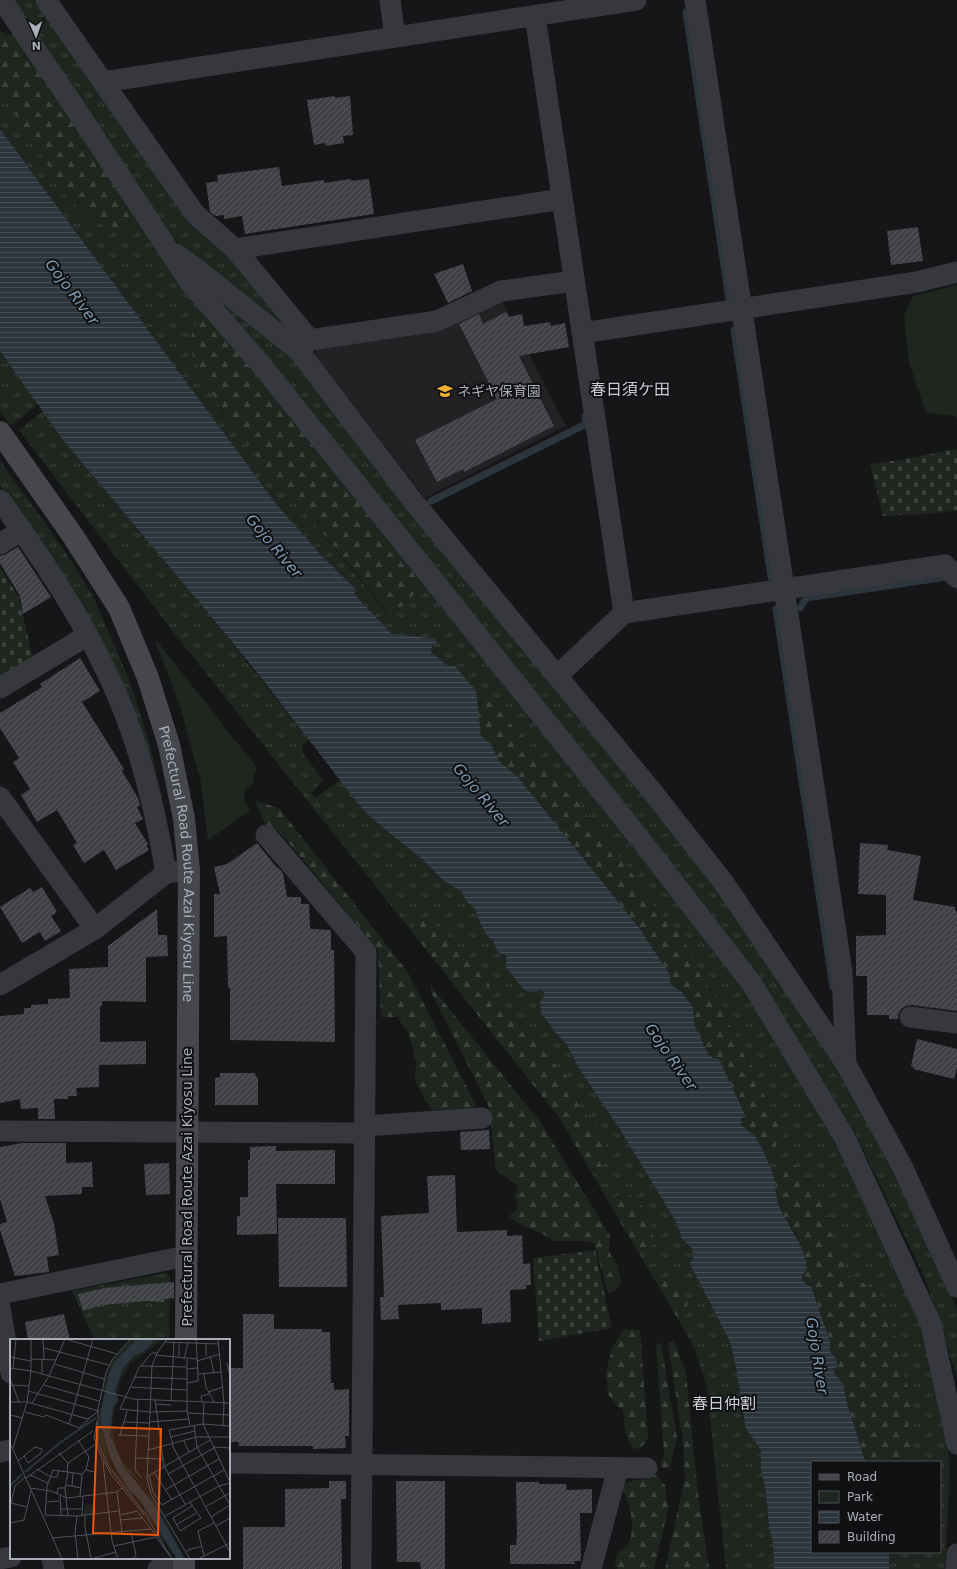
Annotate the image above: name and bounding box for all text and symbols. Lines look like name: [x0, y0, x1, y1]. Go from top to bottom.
north arrow: [16, 16, 56, 56]
text: N: [31, 39, 41, 52]
water label: Gojo River: [41, 256, 103, 329]
district label: 春日須ケ田: [590, 380, 670, 399]
school or university icon: ネギヤ保育園: [436, 382, 454, 400]
place label: ネギヤ保育園: [457, 383, 541, 399]
water label: Gojo River: [242, 510, 306, 582]
street label: Prefectural Road Route Azai Kiyosu Line: [155, 724, 197, 1002]
water label: Gojo River: [449, 759, 513, 831]
water label: Gojo River: [641, 1020, 701, 1095]
street label: Prefectural Road Route Azai Kiyosu Line: [179, 1048, 195, 1326]
water label: Gojo River: [802, 1316, 832, 1397]
inset map: [10, 1339, 230, 1559]
district label: 春日仲割: [692, 1394, 756, 1413]
legend: [811, 1461, 941, 1553]
text: Road: [847, 1470, 877, 1484]
text: Park: [847, 1490, 873, 1504]
text: Water: [847, 1510, 883, 1524]
text: Building: [847, 1530, 896, 1544]

